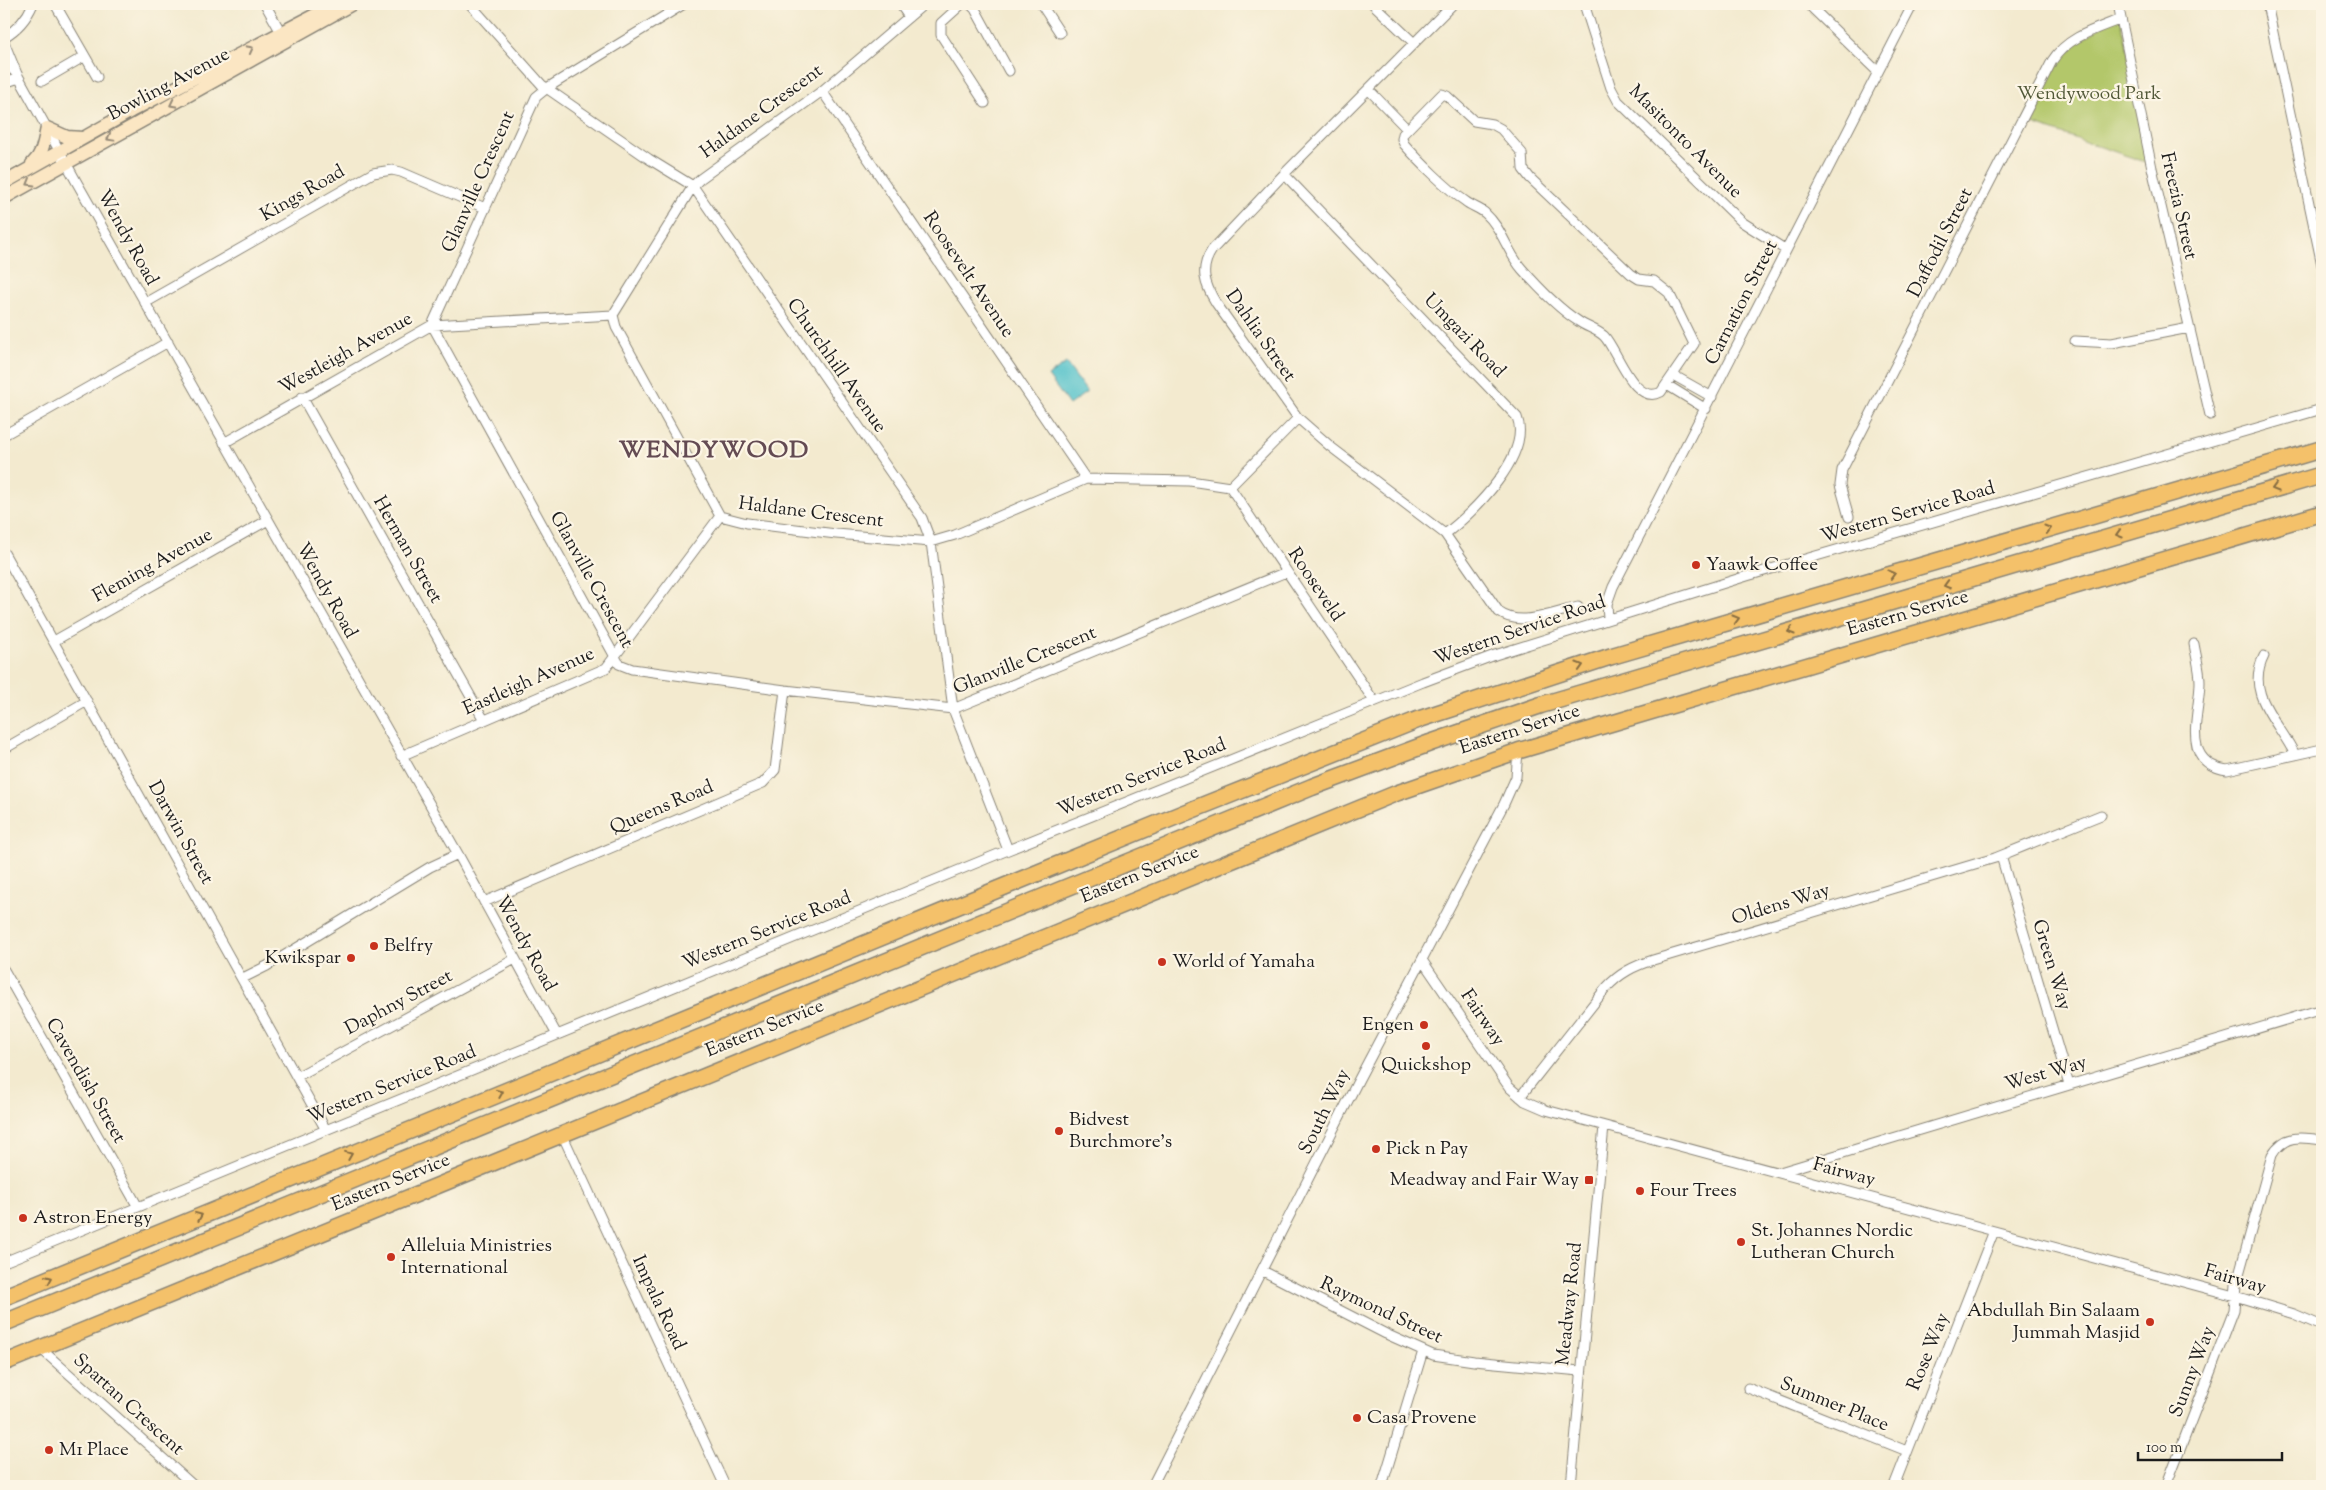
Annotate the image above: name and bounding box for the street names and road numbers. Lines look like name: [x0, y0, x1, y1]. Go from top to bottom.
street label: Bowling Avenue: [103, 41, 235, 128]
street label: Haldane Crescent: [695, 58, 829, 166]
street label: Masitonto Avenue: [1622, 79, 1748, 205]
street label: Glanville Crescent: [436, 106, 523, 257]
street label: Freezia Street: [2153, 150, 2204, 263]
street label: Kings Road: [256, 159, 351, 229]
street label: Daffodil Street: [1902, 183, 1980, 303]
street label: Wendy Road: [90, 185, 165, 291]
street label: Roosevelt Avenue: [916, 206, 1020, 344]
street label: Carnation Street: [1699, 235, 1785, 370]
street label: Dahlia Street: [1218, 284, 1302, 388]
street label: Umgazi Road: [1417, 288, 1512, 385]
street label: Churchhill Avenue: [779, 293, 893, 439]
street label: Westleigh Avenue: [274, 306, 418, 402]
street label: Western Service Road: [1818, 475, 1999, 551]
street label: Herman Street: [365, 491, 449, 609]
street label: Haldane Crescent: [737, 491, 886, 535]
street label: Glanville Crescent: [542, 507, 640, 654]
street label: Fleming Avenue: [88, 522, 218, 610]
street label: Wendy Road: [289, 538, 364, 644]
street label: Rooseveld: [1280, 543, 1350, 628]
street label: Eastern Service: [1844, 584, 1972, 644]
street label: Western Service Road: [1430, 589, 1610, 673]
street label: Glanville Crescent: [949, 620, 1101, 702]
street label: Eastleigh Avenue: [459, 641, 599, 723]
street label: Eastern Service: [1456, 698, 1584, 762]
street label: Western Service Road: [1053, 732, 1231, 824]
street label: Queens Road: [606, 774, 718, 842]
street label: Darwin Street: [140, 776, 220, 890]
street label: Eastern Service: [1077, 839, 1203, 911]
street label: Oldens Way: [1729, 877, 1834, 933]
street label: Western Service Road: [678, 885, 856, 977]
street label: Wendy Road: [488, 891, 563, 997]
street label: Green Way: [2024, 916, 2078, 1014]
street label: Daphny Street: [340, 963, 458, 1043]
street label: Fairway: [1453, 984, 1511, 1052]
street label: Eastern Service: [702, 993, 828, 1065]
street label: Cavendish Street: [38, 1013, 132, 1149]
street label: Western Service Road: [303, 1039, 481, 1131]
street label: West Way: [2002, 1049, 2091, 1099]
street label: South Way: [1293, 1064, 1358, 1159]
street label: Eastern Service: [328, 1147, 454, 1219]
street label: Fairway: [1810, 1152, 1879, 1194]
street label: Meadway Road: [1550, 1241, 1590, 1367]
street label: Impala Road: [624, 1251, 692, 1355]
street label: Fairway: [2201, 1258, 2270, 1302]
street label: Raymond Street: [1315, 1271, 1447, 1351]
street label: Rose Way: [1901, 1309, 1957, 1395]
street label: Sunny Way: [2163, 1322, 2223, 1421]
street label: Spartan Crescent: [66, 1348, 190, 1463]
street label: Summer Place: [1775, 1371, 1893, 1439]

